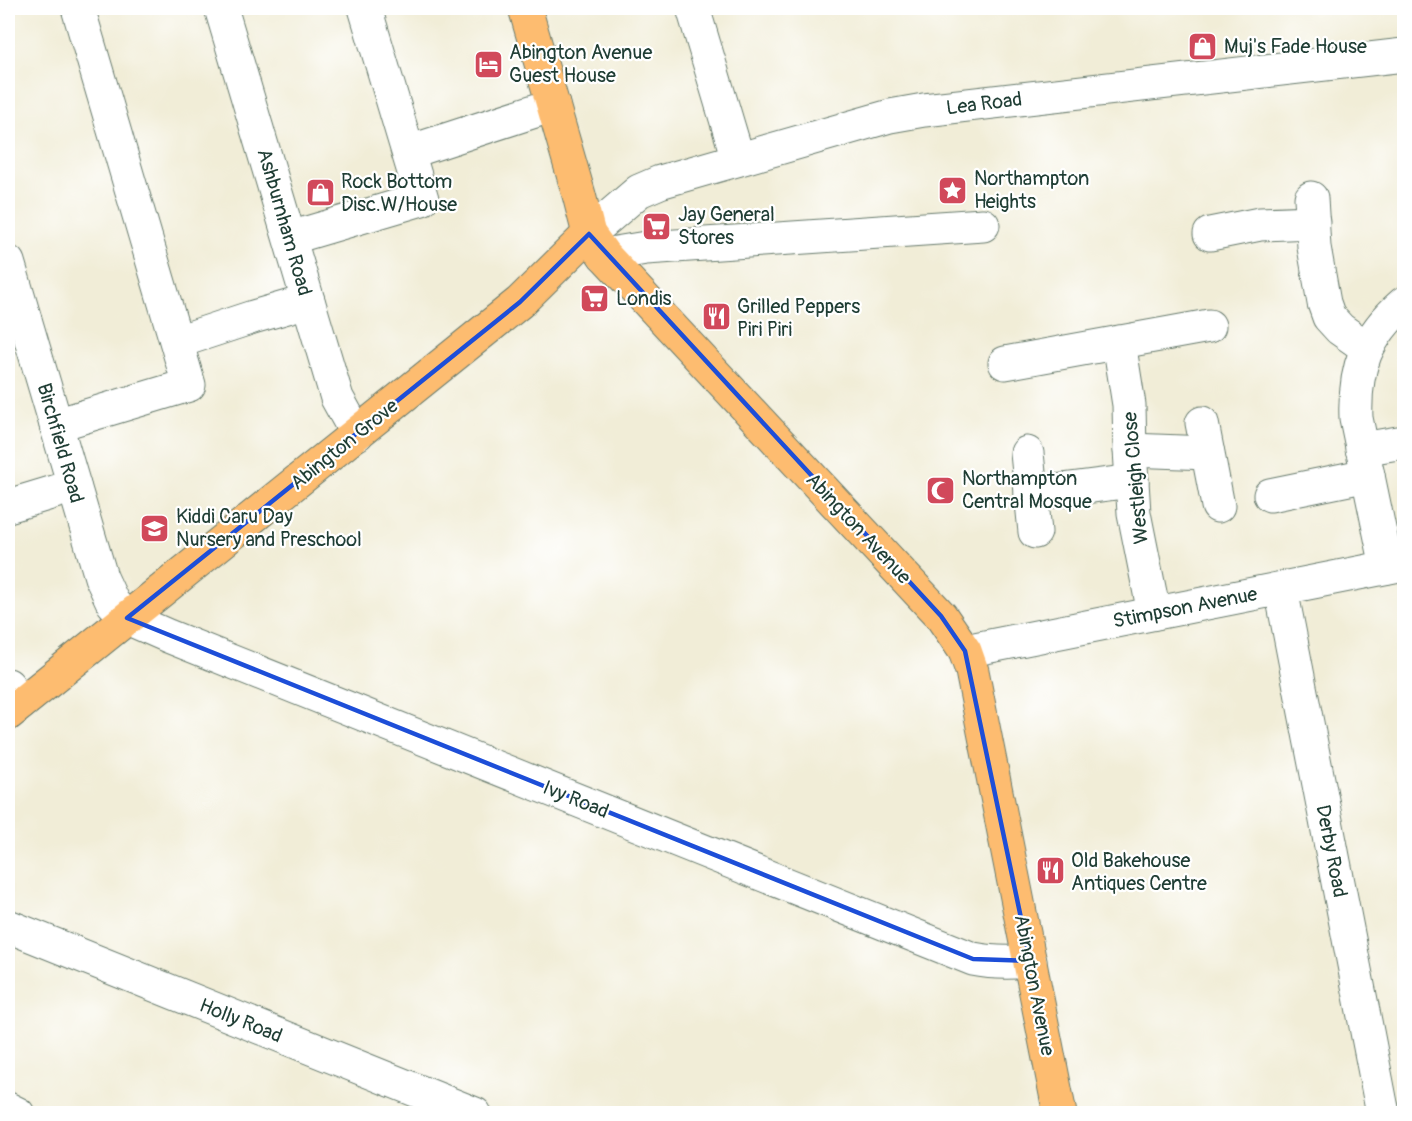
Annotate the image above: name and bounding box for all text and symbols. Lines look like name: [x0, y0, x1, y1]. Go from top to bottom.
shop icon: Muj's Fade House: [1187, 30, 1219, 62]
place label: Muj's Fade House: [1224, 34, 1367, 59]
place label: Abington Avenue Guest House: [509, 40, 652, 88]
hotel icon: Abington Avenue Guest House: [472, 48, 504, 80]
street label: Lea Road: [945, 86, 1023, 121]
street label: Ashburnham Road: [252, 146, 317, 299]
place label: Northampton Heights: [974, 166, 1089, 214]
place label: Rock Bottom Disc.W/House: [341, 169, 457, 217]
place icon: Northampton Heights: [937, 174, 969, 206]
shop icon: Rock Bottom Disc.W/House: [304, 177, 336, 209]
place label: Jay General Stores: [678, 202, 775, 250]
supermarket icon: Jay General Stores: [641, 210, 673, 242]
supermarket icon: Londis: [579, 282, 611, 314]
place label: Londis: [616, 286, 671, 311]
place label: Grilled Peppers Piri Piri: [737, 294, 860, 342]
restaurant icon: Grilled Peppers Piri Piri: [700, 301, 732, 333]
street label: Birchfield Road: [31, 380, 90, 506]
street label: Abington Grove: [285, 393, 403, 495]
street label: Westleigh Close: [1117, 411, 1154, 545]
place label: Northampton Central Mosque: [962, 466, 1092, 514]
street label: Abington Avenue: [801, 467, 917, 589]
mosque icon: Northampton Central Mosque: [925, 474, 957, 506]
place label: Kiddi Caru Day Nursery and Preschool: [176, 504, 362, 552]
school or university icon: Kiddi Caru Day Nursery and Preschool: [139, 512, 171, 544]
street label: Stimpson Avenue: [1111, 581, 1260, 634]
street label: Ivy Road: [539, 775, 612, 824]
street label: Derby Road: [1310, 803, 1353, 899]
place label: Old Bakehouse Antiques Centre: [1071, 848, 1207, 896]
restaurant icon: Old Bakehouse Antiques Centre: [1034, 855, 1066, 887]
street label: Abington Avenue: [1009, 912, 1060, 1058]
street label: Holly Road: [196, 993, 286, 1048]

